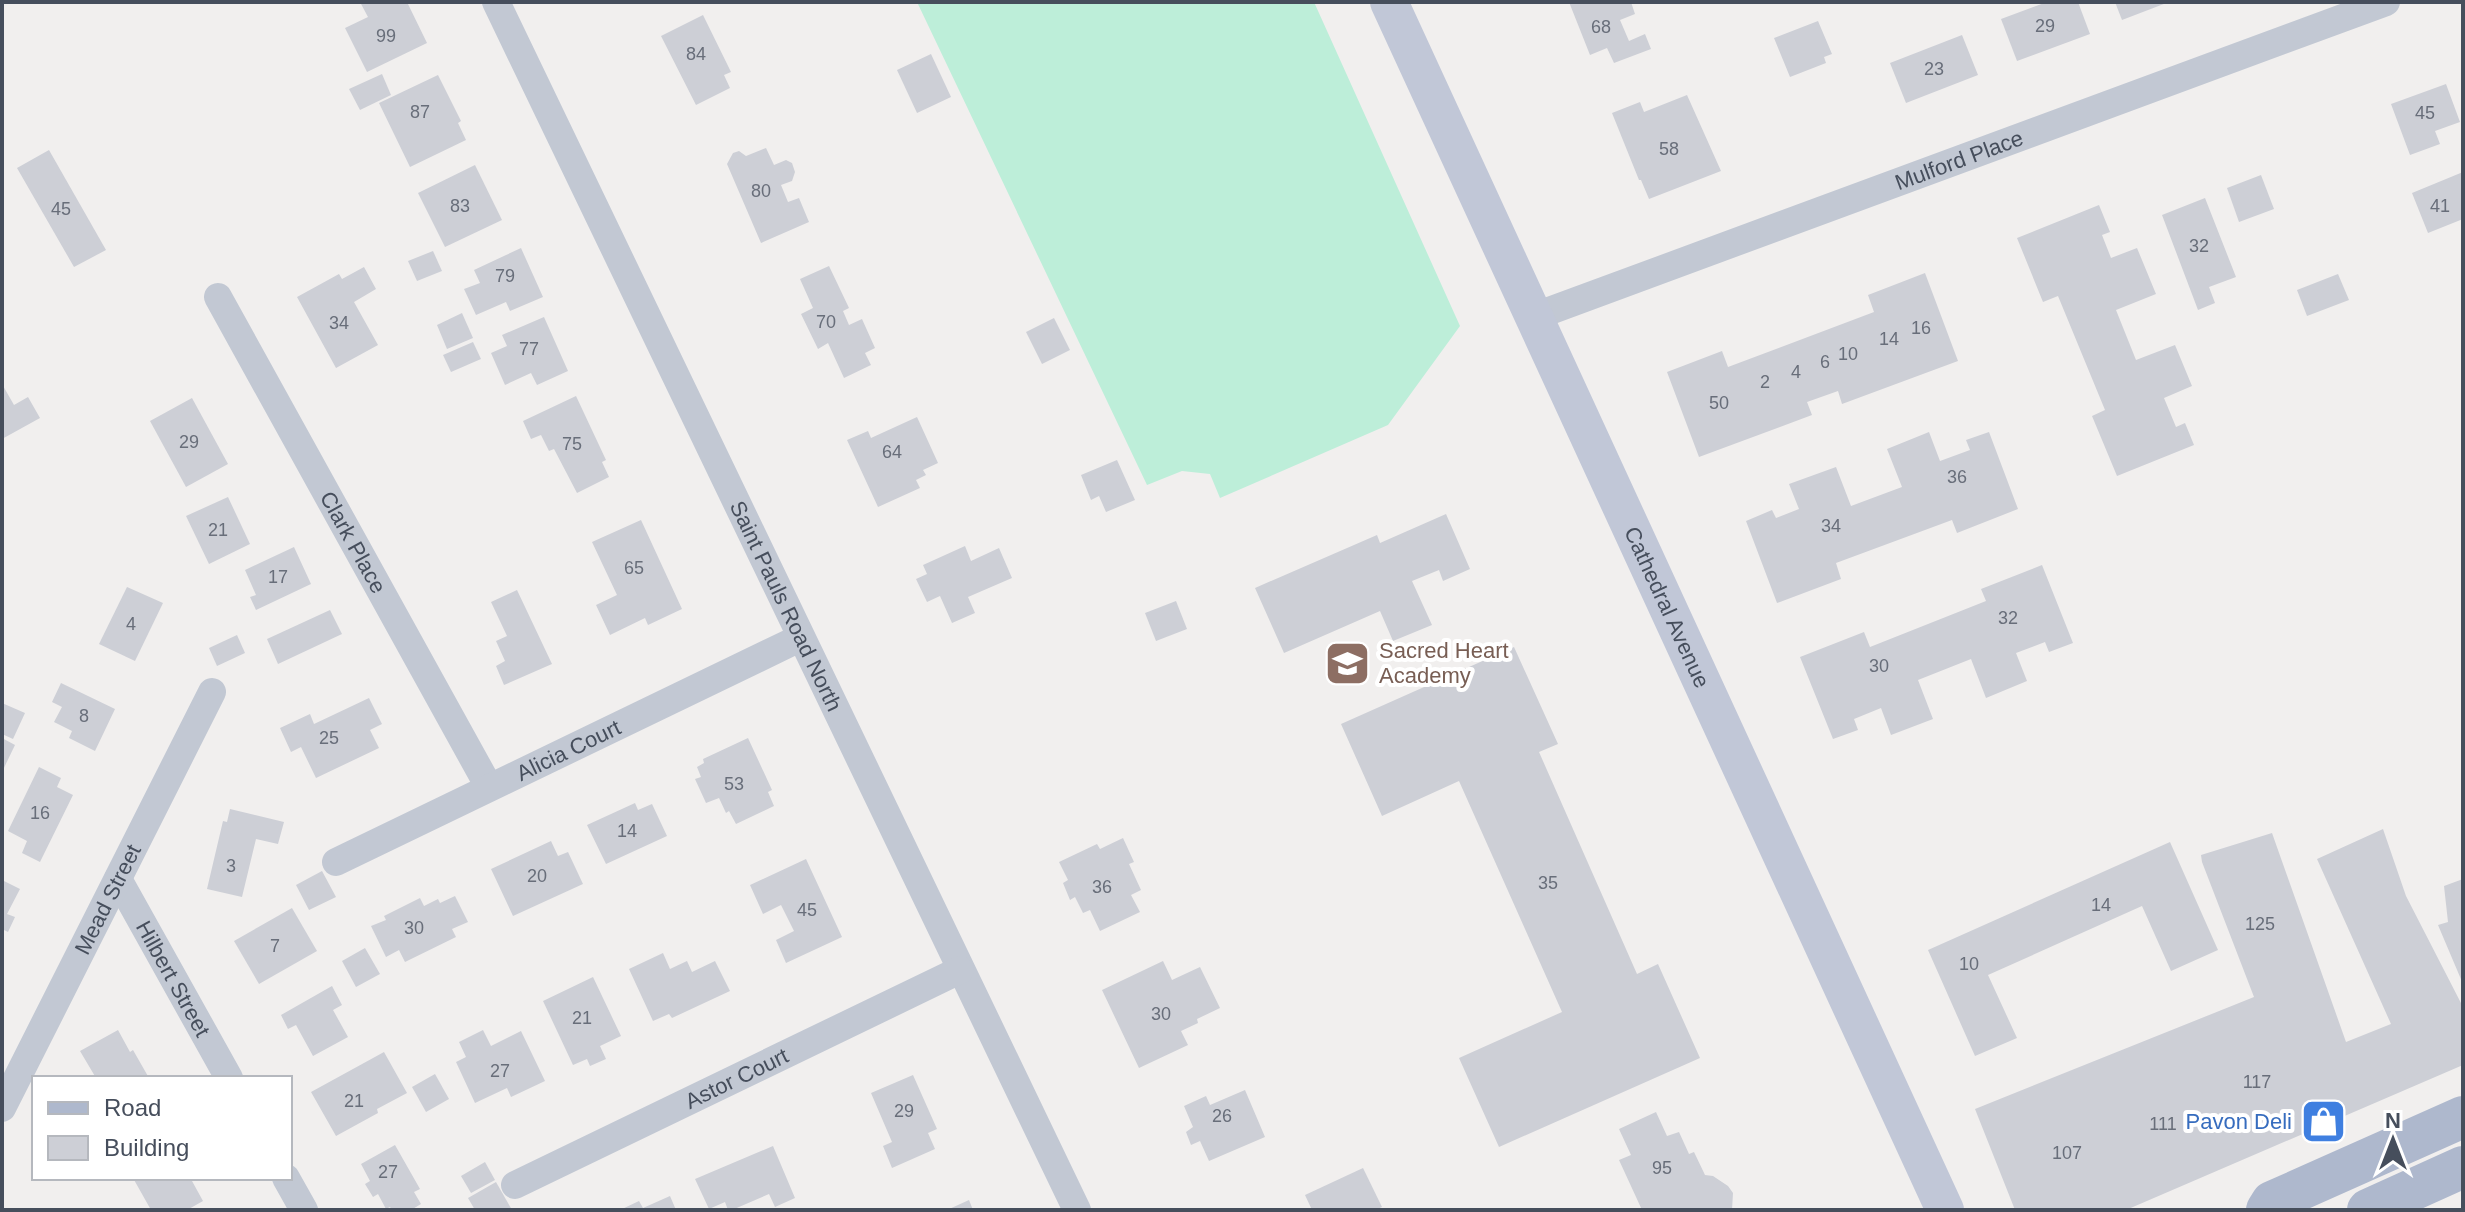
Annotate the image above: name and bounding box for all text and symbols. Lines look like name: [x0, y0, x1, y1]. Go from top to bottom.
house number: 29: [2035, 16, 2055, 36]
house number: 68: [1591, 17, 1611, 37]
house number: 99: [376, 26, 396, 46]
house number: 84: [686, 44, 706, 64]
house number: 23: [1924, 59, 1944, 79]
house number: 87: [410, 102, 430, 122]
house number: 45: [2415, 103, 2435, 123]
street label: Mulford Place: [1891, 125, 2026, 195]
house number: 58: [1659, 139, 1679, 159]
house number: 80: [751, 181, 771, 201]
house number: 83: [450, 196, 470, 216]
house number: 41: [2430, 196, 2450, 216]
house number: 45: [51, 199, 71, 219]
house number: 32: [2189, 236, 2209, 256]
house number: 79: [495, 266, 515, 286]
house number: 70: [816, 312, 836, 332]
house number: 34: [329, 313, 349, 333]
house number: 16: [1911, 318, 1931, 338]
house number: 14: [1879, 329, 1899, 349]
house number: 77: [519, 339, 539, 359]
house number: 10: [1838, 344, 1858, 364]
house number: 6: [1820, 352, 1830, 372]
house number: 4: [1791, 362, 1801, 382]
house number: 2: [1760, 372, 1770, 392]
house number: 50: [1709, 393, 1729, 413]
house number: 29: [179, 432, 199, 452]
house number: 75: [562, 434, 582, 454]
house number: 64: [882, 442, 902, 462]
house number: 36: [1947, 467, 1967, 487]
street label: Clark Place: [315, 487, 392, 597]
street label: Saint Pauls Road North: [725, 497, 848, 715]
house number: 34: [1821, 516, 1841, 536]
house number: 21: [208, 520, 228, 540]
street label: Cathedral Avenue: [1620, 522, 1715, 692]
house number: 65: [624, 558, 644, 578]
house number: 17: [268, 567, 288, 587]
house number: 32: [1998, 608, 2018, 628]
house number: 4: [126, 614, 136, 634]
place label: Sacred Heart Academy: [1379, 638, 1509, 688]
school or university icon: Sacred Heart Academy: [1324, 639, 1372, 687]
house number: 30: [1869, 656, 1889, 676]
house number: 8: [79, 706, 89, 726]
street label: Alicia Court: [512, 714, 624, 786]
house number: 25: [319, 728, 339, 748]
house number: 53: [724, 774, 744, 794]
house number: 16: [30, 803, 50, 823]
house number: 14: [617, 821, 637, 841]
street label: Mead Street: [69, 840, 146, 958]
house number: 3: [226, 856, 236, 876]
house number: 20: [527, 866, 547, 886]
house number: 35: [1538, 873, 1558, 893]
house number: 36: [1092, 877, 1112, 897]
house number: 14: [2091, 895, 2111, 915]
house number: 45: [797, 900, 817, 920]
house number: 125: [2245, 914, 2275, 934]
street label: Hilbert Street: [131, 916, 216, 1041]
house number: 30: [404, 918, 424, 938]
house number: 7: [270, 936, 280, 956]
house number: 10: [1959, 954, 1979, 974]
house number: 30: [1151, 1004, 1171, 1024]
house number: 21: [572, 1008, 592, 1028]
street label: Astor Court: [681, 1043, 792, 1113]
house number: 27: [490, 1061, 510, 1081]
house number: 117: [2243, 1072, 2271, 1092]
legend: [32, 1076, 292, 1180]
house number: 21: [344, 1091, 364, 1111]
text: Road: [104, 1094, 161, 1121]
shop icon: Pavon Deli: [2299, 1097, 2347, 1145]
north arrow: [2353, 1100, 2433, 1180]
house number: 29: [894, 1101, 914, 1121]
house number: 26: [1212, 1106, 1232, 1126]
text: N: [2385, 1108, 2401, 1133]
place label: Pavon Deli: [2186, 1109, 2292, 1134]
house number: 111: [2149, 1114, 2177, 1134]
text: Building: [104, 1134, 189, 1161]
house number: 107: [2052, 1143, 2082, 1163]
house number: 95: [1652, 1158, 1672, 1178]
house number: 27: [378, 1162, 398, 1182]

